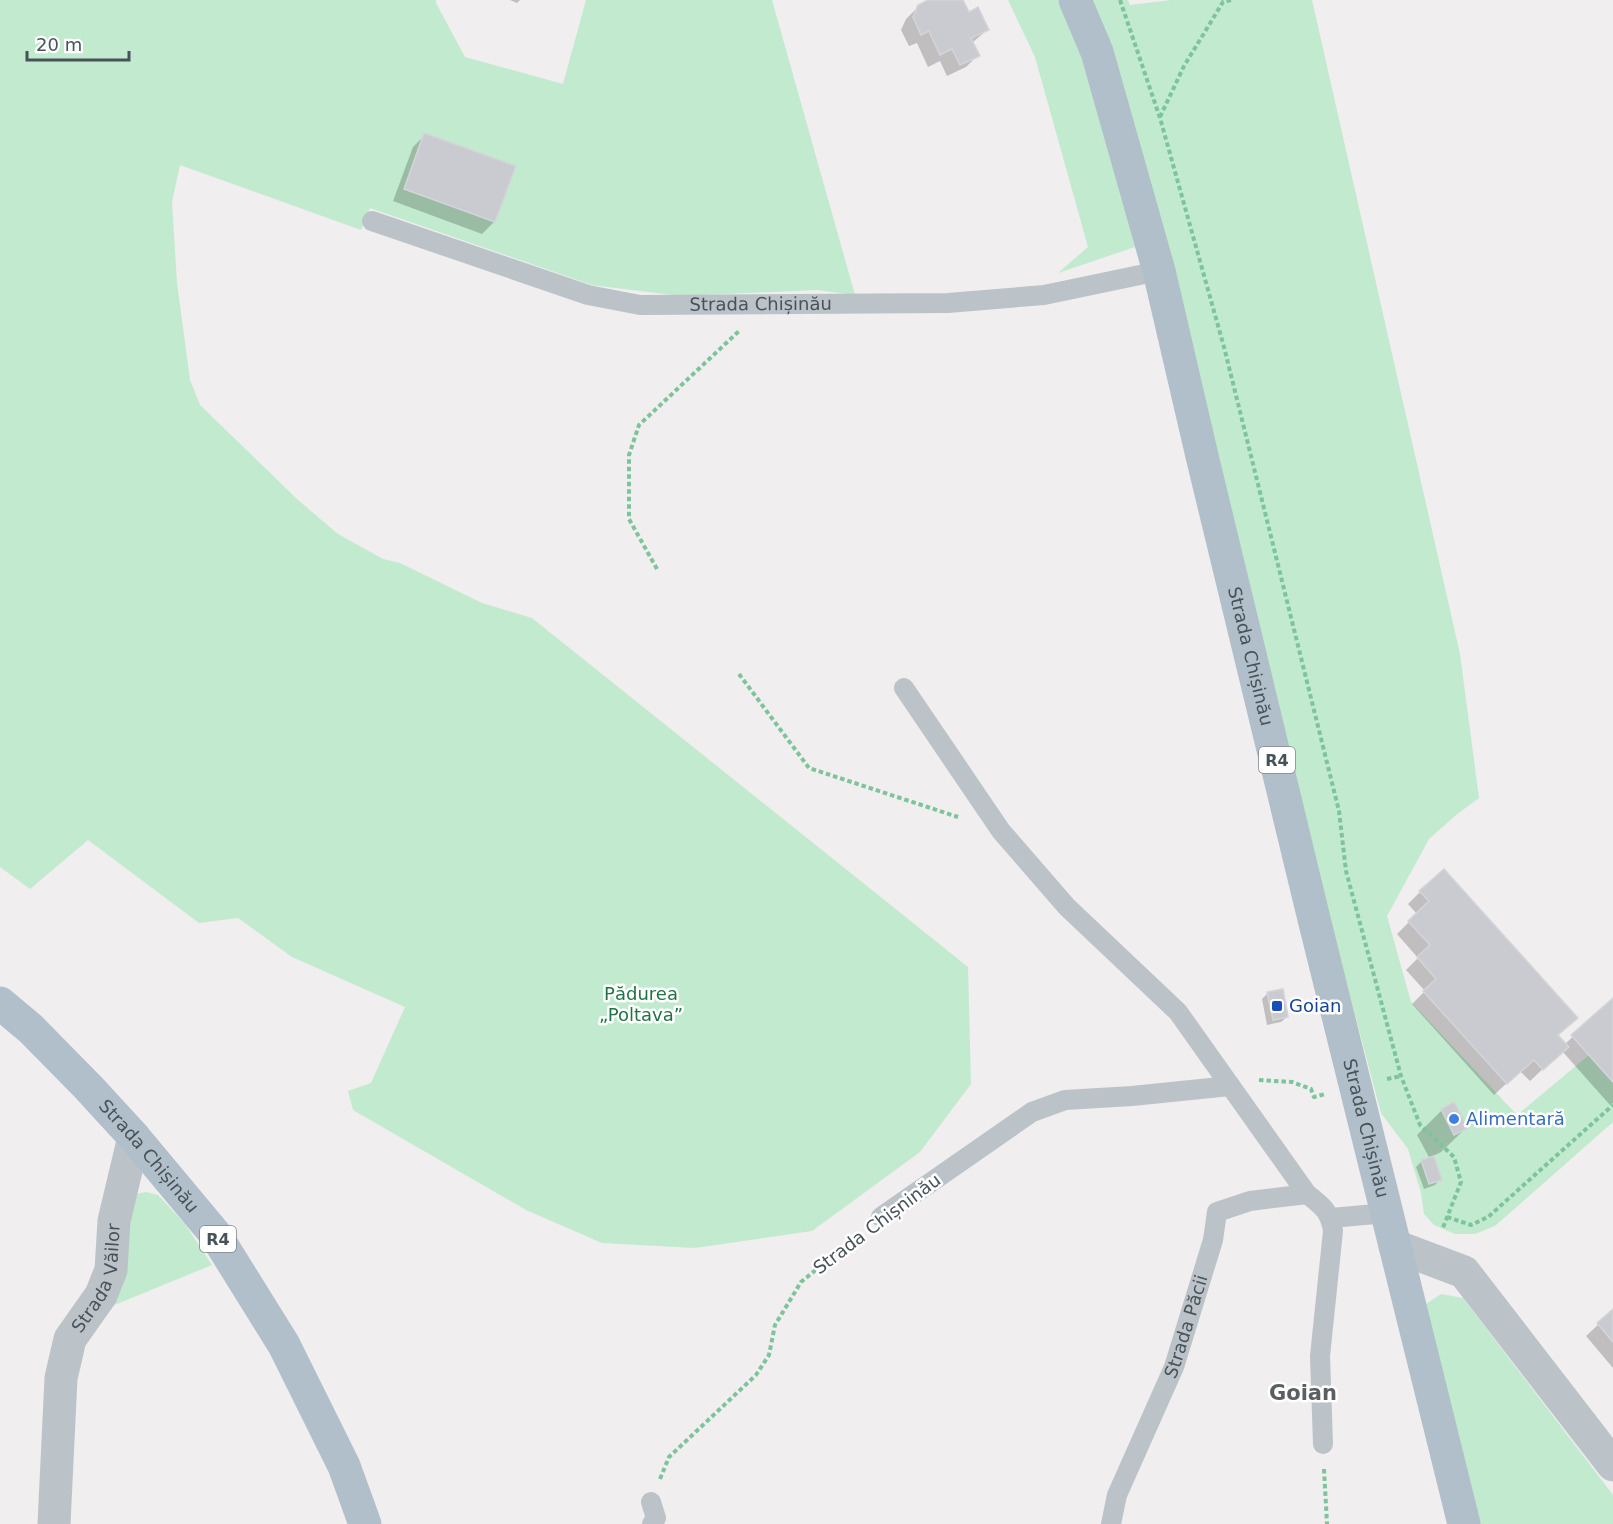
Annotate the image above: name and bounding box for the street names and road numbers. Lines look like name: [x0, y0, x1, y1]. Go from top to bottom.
street label: Strada Chișinău: [689, 293, 832, 315]
street label: Strada Chișinău: [1224, 584, 1278, 728]
road number: R4: [1259, 747, 1295, 773]
street label: Strada Chișinău: [1339, 1057, 1394, 1200]
street label: Strada Chișinău: [95, 1095, 204, 1217]
street label: Strada Chișninău: [809, 1169, 944, 1278]
street label: Strada Văilor: [67, 1222, 124, 1336]
road number: R4: [200, 1226, 236, 1252]
street label: Strada Păcii: [1159, 1272, 1212, 1381]

